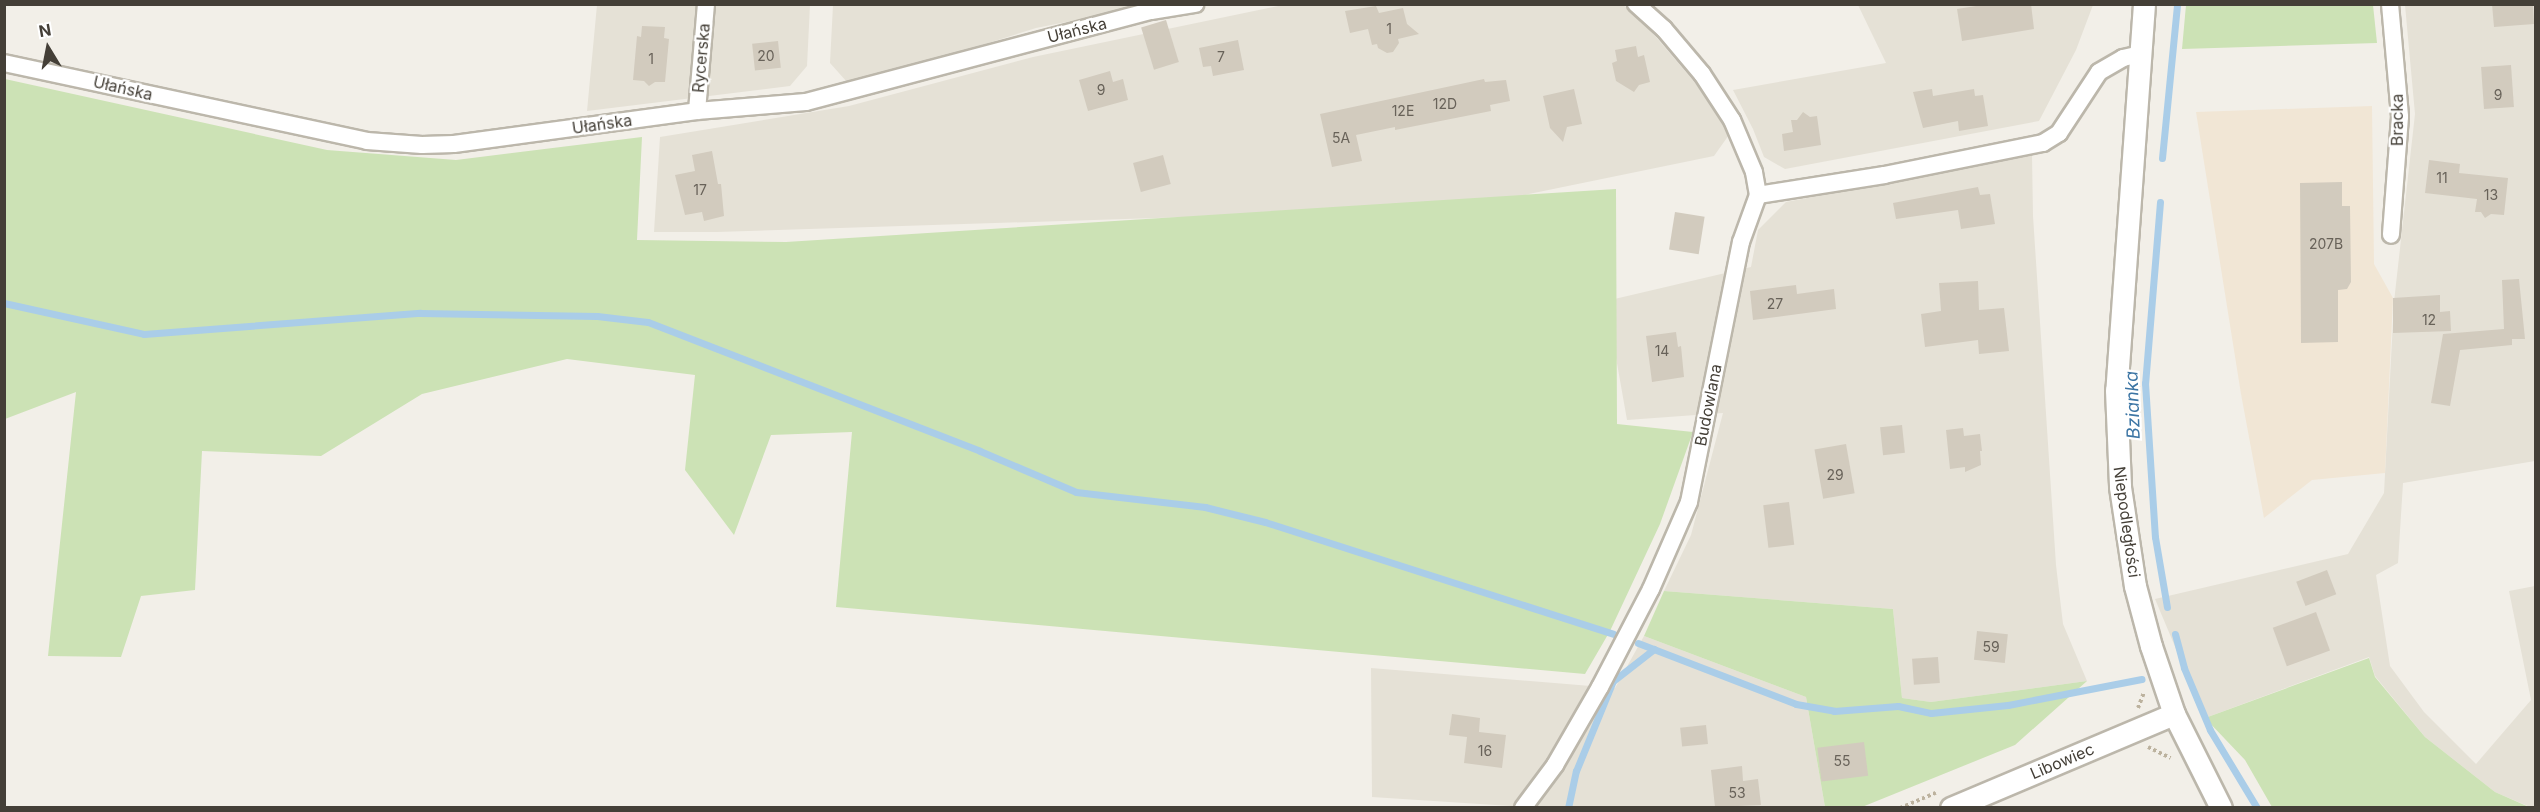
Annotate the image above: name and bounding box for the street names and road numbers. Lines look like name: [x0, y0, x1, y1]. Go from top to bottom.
street label: Ułańska: [1045, 13, 1109, 47]
street label: Rycerska: [688, 22, 714, 94]
street label: Ułańska: [91, 72, 155, 104]
street label: Bracka: [2387, 94, 2407, 146]
street label: Ułańska: [571, 110, 633, 138]
street label: Budowlana: [1691, 362, 1725, 448]
street label: Niepodległości: [2110, 465, 2144, 579]
street label: Libowiec: [2027, 739, 2097, 783]

